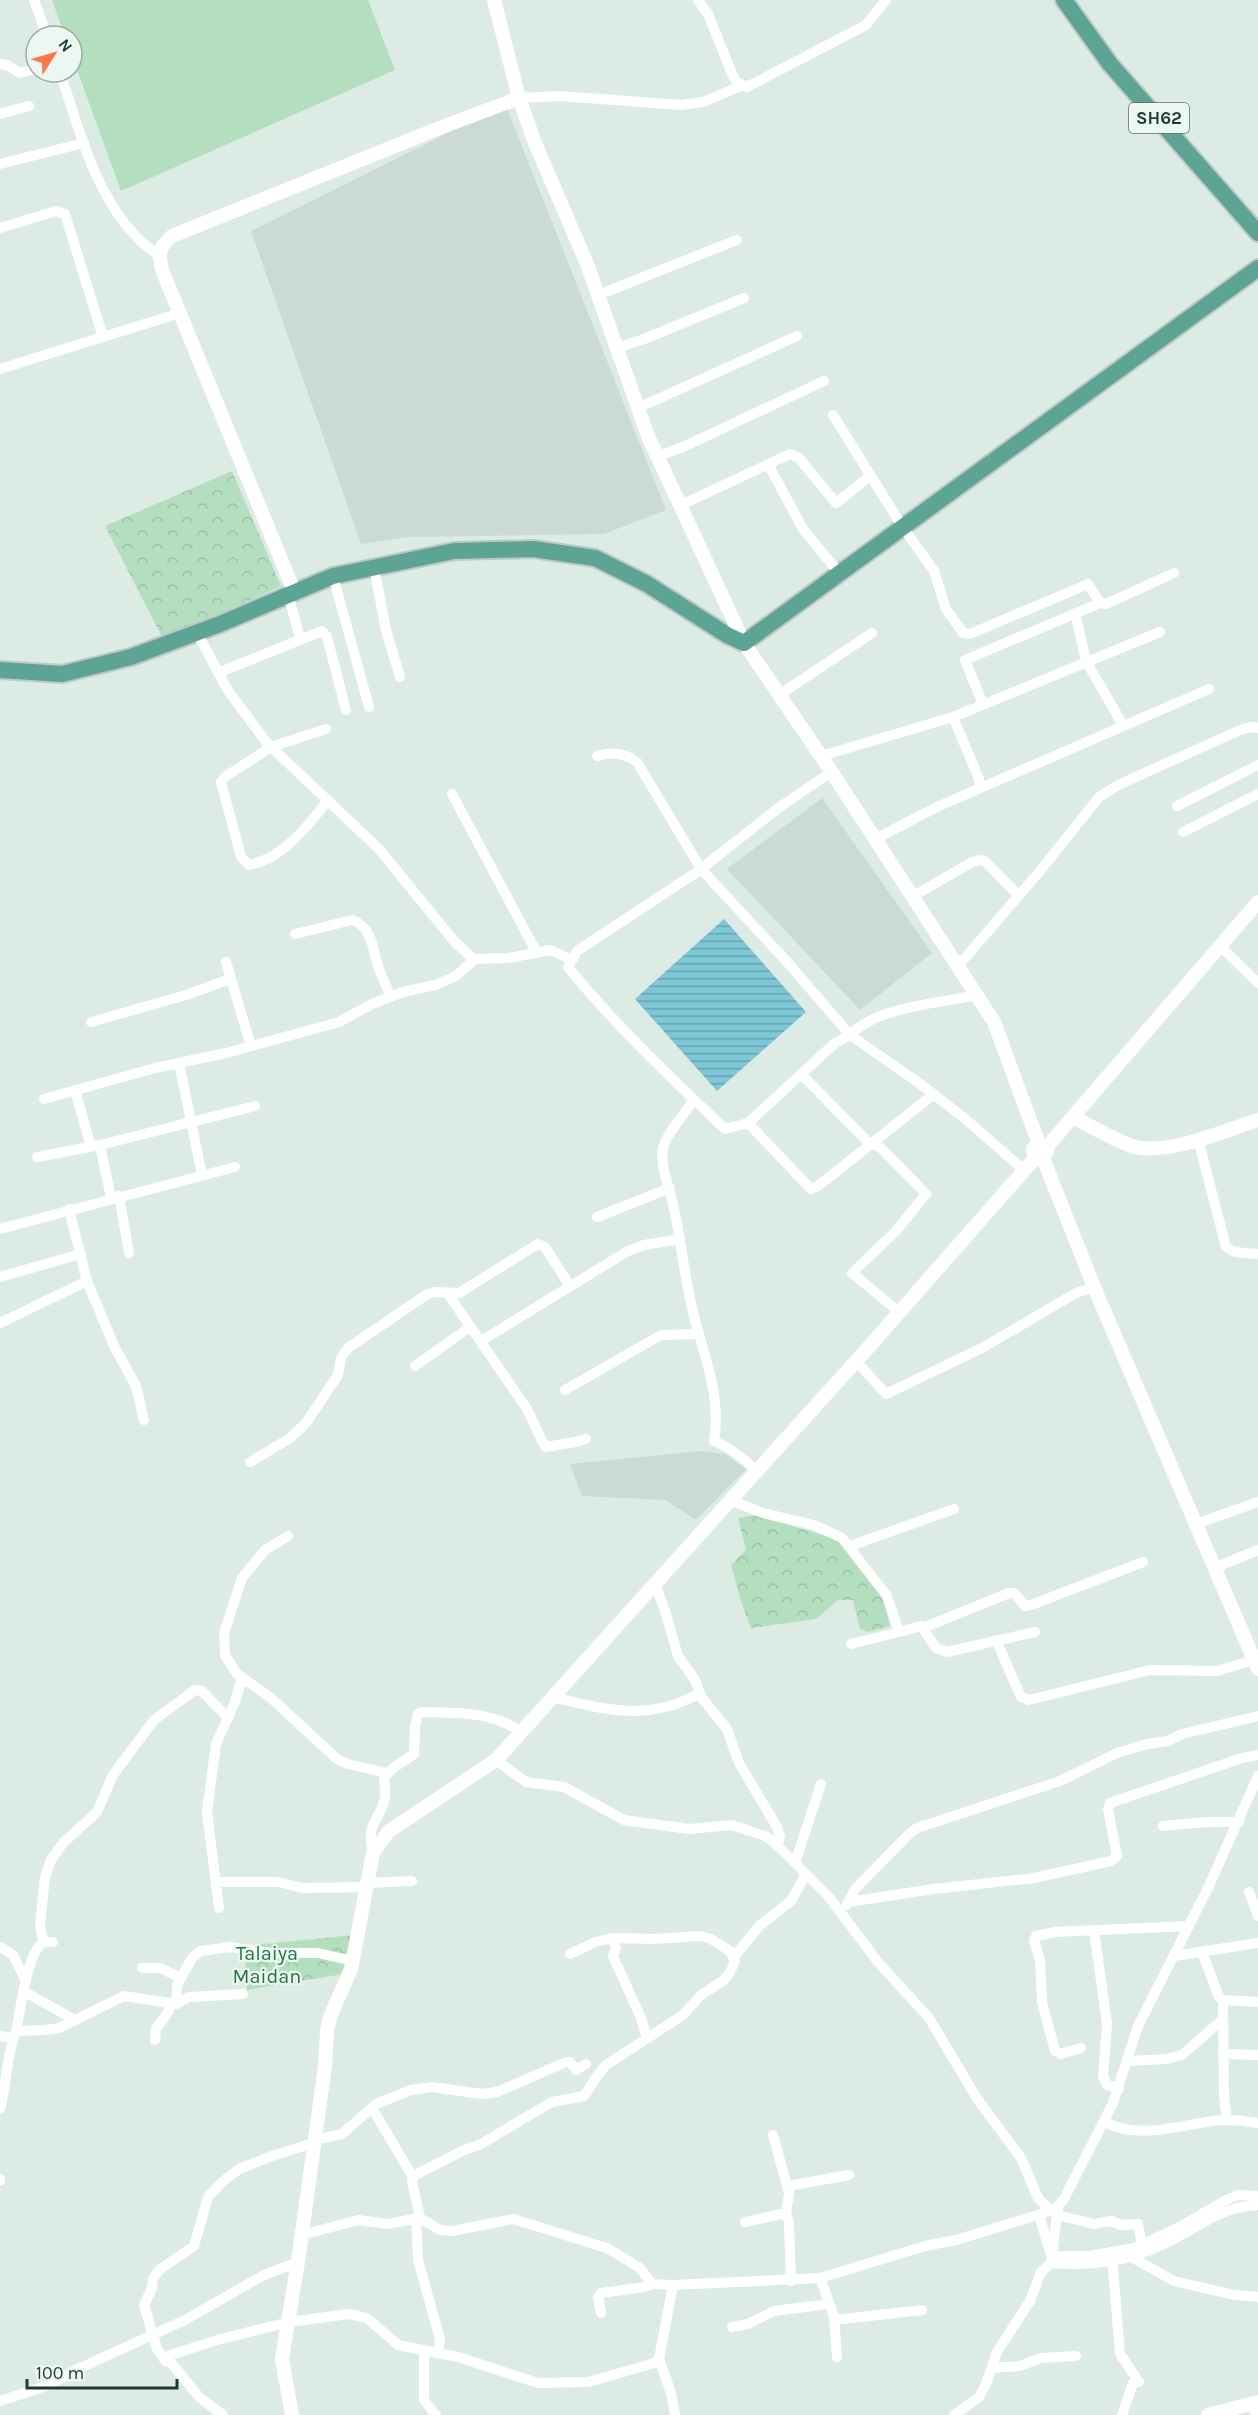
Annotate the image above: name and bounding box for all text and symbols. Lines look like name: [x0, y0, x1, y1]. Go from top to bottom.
north arrow: [24, 24, 84, 84]
text: N: [55, 35, 77, 56]
road number: SH62: [1129, 103, 1189, 133]
park label: Talaiya Maidan: [233, 1942, 301, 1988]
scale bar: [27, 2352, 177, 2390]
text: 100 m: [36, 2362, 84, 2384]

